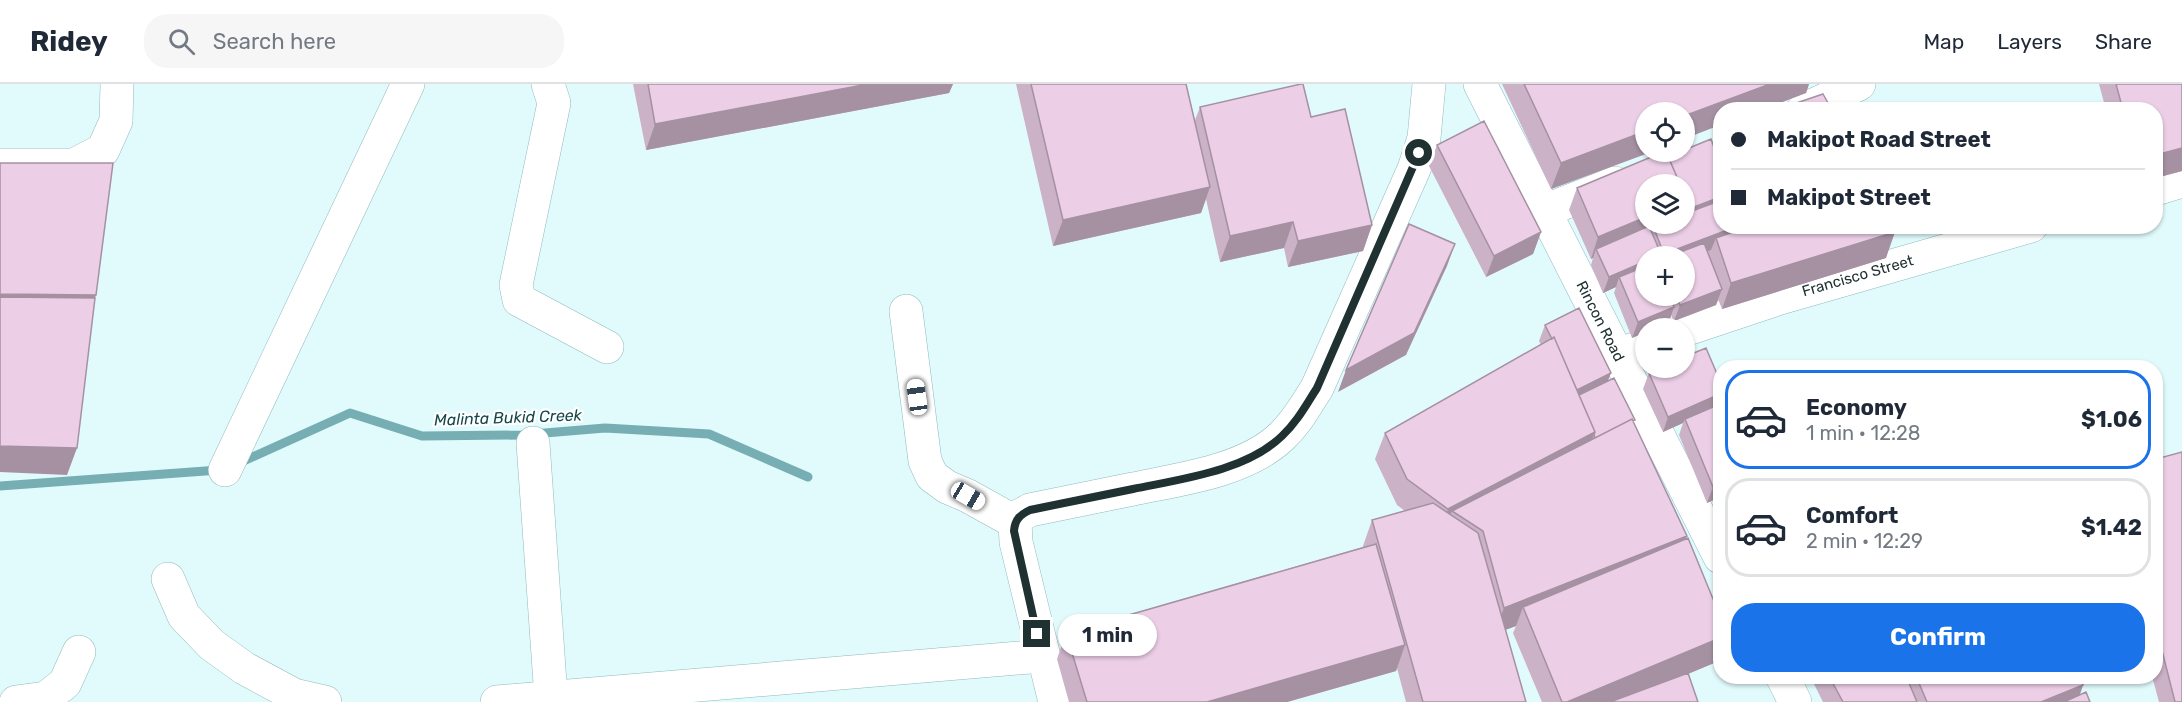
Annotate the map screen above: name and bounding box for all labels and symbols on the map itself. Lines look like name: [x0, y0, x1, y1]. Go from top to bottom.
route start: [1405, 139, 1432, 166]
street label: Francisco Street: [1800, 251, 1916, 300]
street label: Rincon Road: [1572, 278, 1628, 364]
car: [906, 378, 928, 416]
water label: Malinta Bukid Creek: [434, 405, 583, 430]
car: [948, 479, 988, 513]
callout: 1 min: [1058, 613, 1157, 655]
route end: [1023, 620, 1050, 647]

